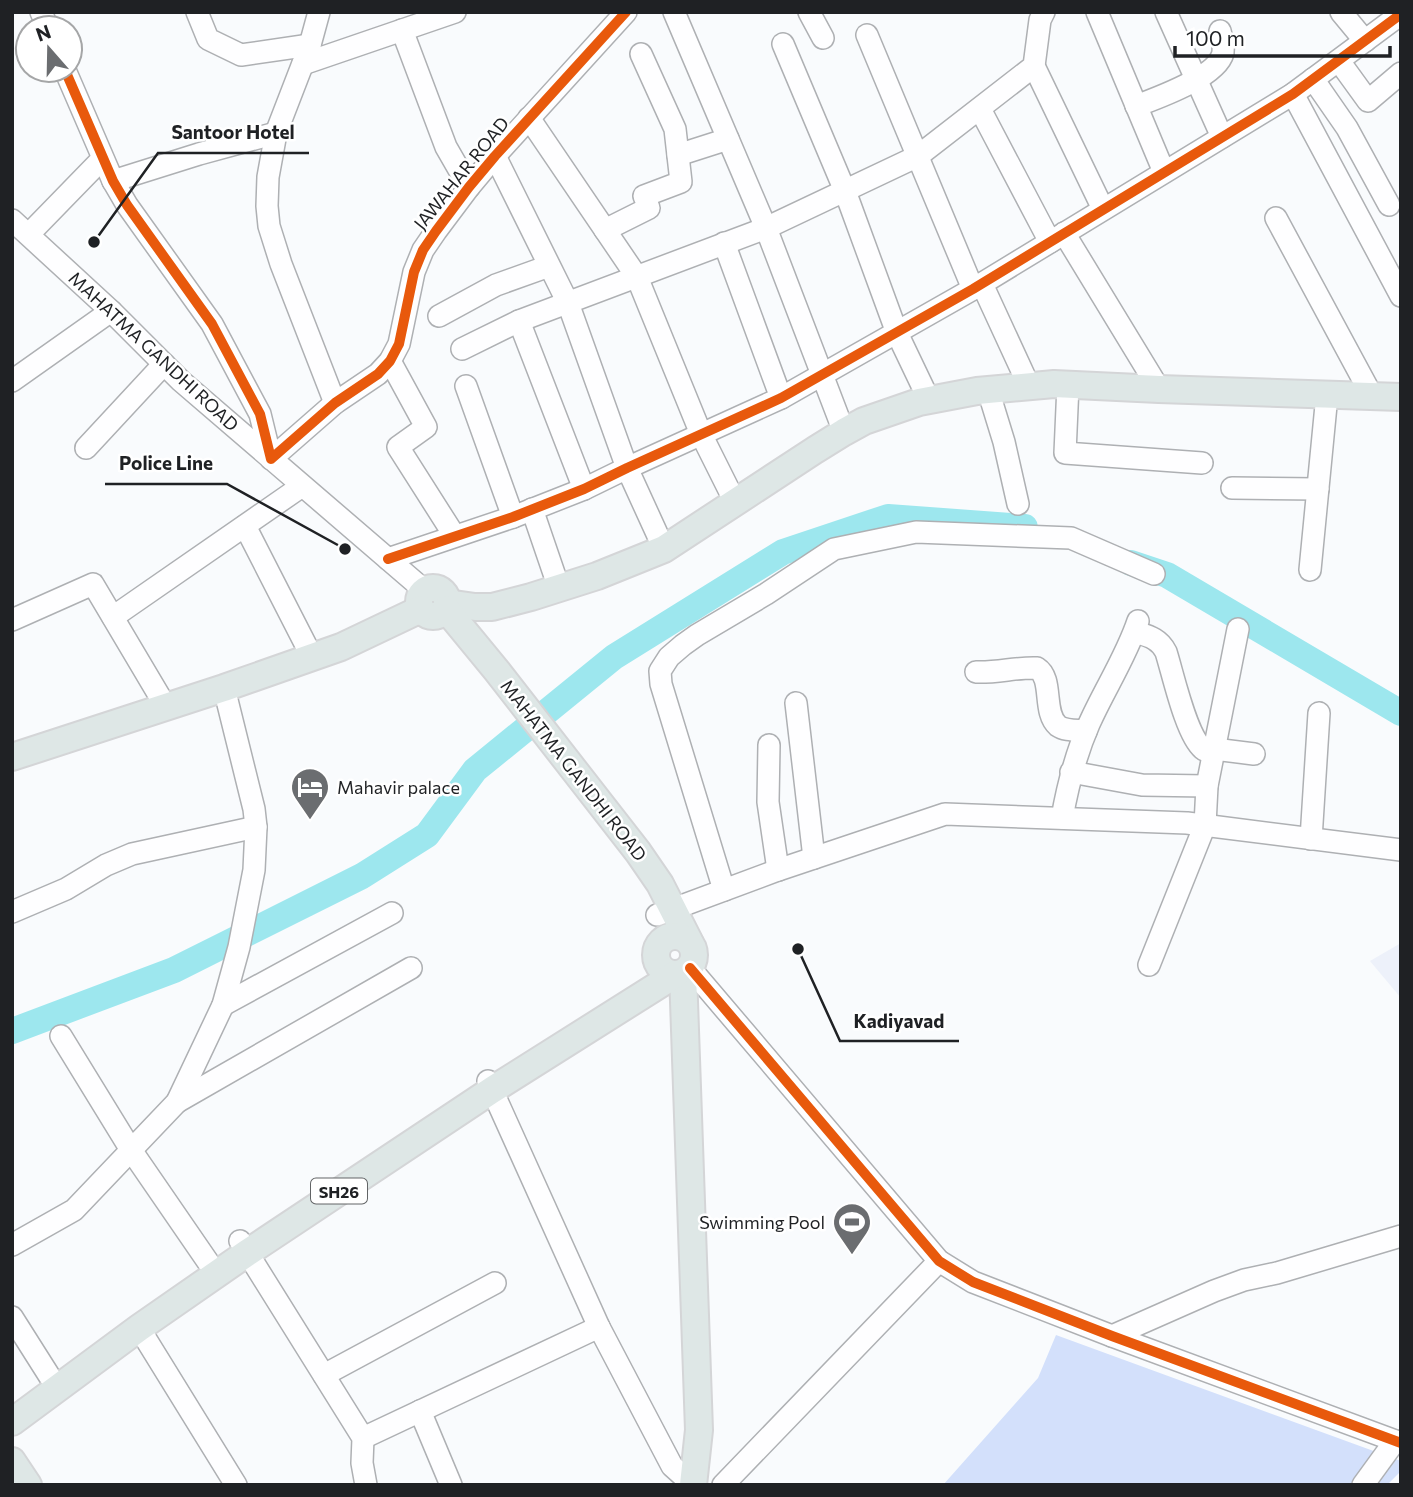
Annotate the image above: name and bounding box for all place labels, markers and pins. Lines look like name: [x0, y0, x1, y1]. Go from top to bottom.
callout: Santoor Hotel: [158, 113, 309, 153]
callout: Police Line: [105, 444, 227, 484]
hotel icon: Mahavir palace: [289, 766, 331, 821]
place label: Mahavir palace: [337, 776, 460, 798]
callout: Kadiyavad: [840, 1001, 959, 1041]
sports icon: Swimming Pool: [831, 1201, 873, 1256]
place label: Swimming Pool: [699, 1211, 825, 1233]

